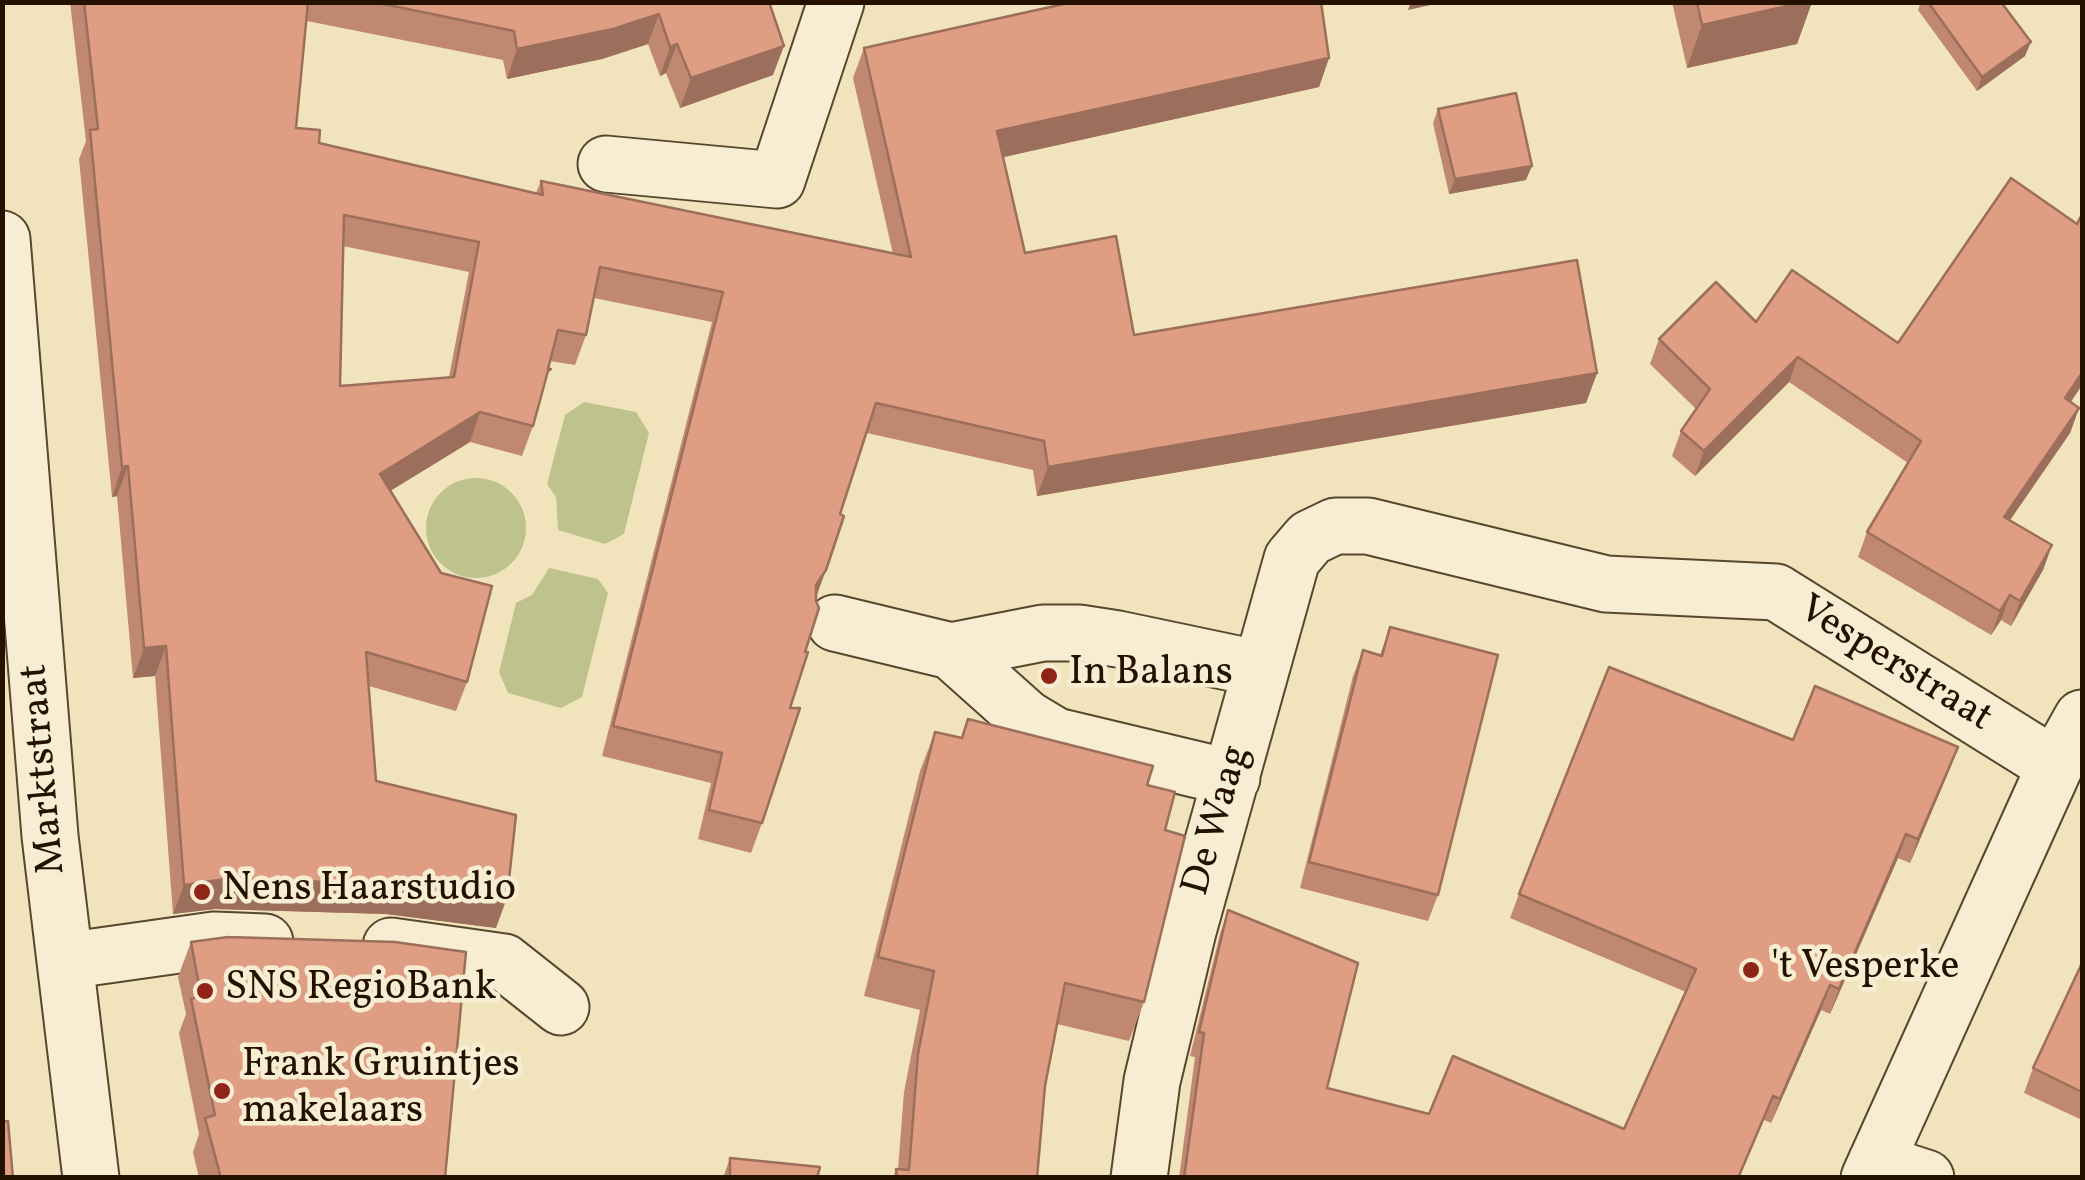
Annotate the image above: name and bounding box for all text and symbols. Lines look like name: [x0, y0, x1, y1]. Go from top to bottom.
street label: Vesperstraat: [1788, 587, 2000, 745]
place label: In Balans: [1069, 652, 1233, 700]
street label: Marktstraat: [13, 662, 79, 876]
marker: In Balans: [1038, 665, 1060, 687]
street label: De Waag: [1175, 740, 1263, 902]
place label: Nens Haarstudio: [222, 868, 516, 916]
marker: Nens Haarstudio: [191, 881, 213, 903]
place label: 't Vesperke: [1771, 946, 1959, 994]
marker: 't Vesperke: [1740, 959, 1762, 981]
place label: SNS RegioBank: [225, 967, 497, 1015]
marker: SNS RegioBank: [194, 980, 216, 1002]
place label: Frank Gruintjes makelaars: [242, 1044, 520, 1138]
marker: Frank Gruintjes makelaars: [211, 1080, 233, 1102]

